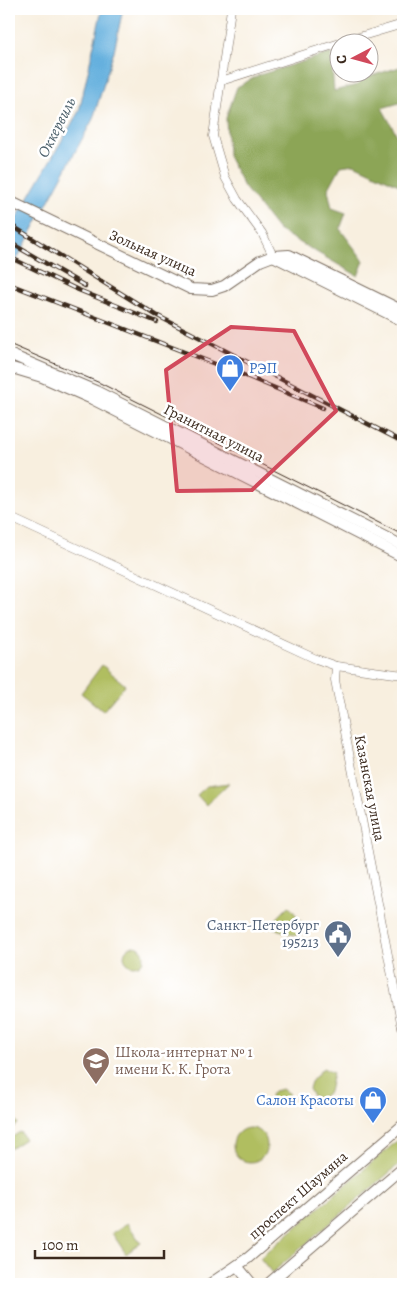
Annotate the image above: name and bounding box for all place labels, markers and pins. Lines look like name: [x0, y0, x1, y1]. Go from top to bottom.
shop icon: РЭП: [215, 353, 245, 392]
place label: РЭП: [249, 358, 277, 378]
place label: Санкт-Петербург 195213: [207, 915, 320, 952]
public building icon: Санкт-Петербург 195213: [323, 919, 353, 958]
place label: Школа-интернат № 1 имени К. К. Грота: [115, 1042, 253, 1079]
school or university icon: Школа-интернат № 1 имени К. К. Грота: [81, 1046, 111, 1085]
shop icon: Салон Красоты: [358, 1085, 388, 1124]
place label: Салон Красоты: [256, 1090, 354, 1110]

